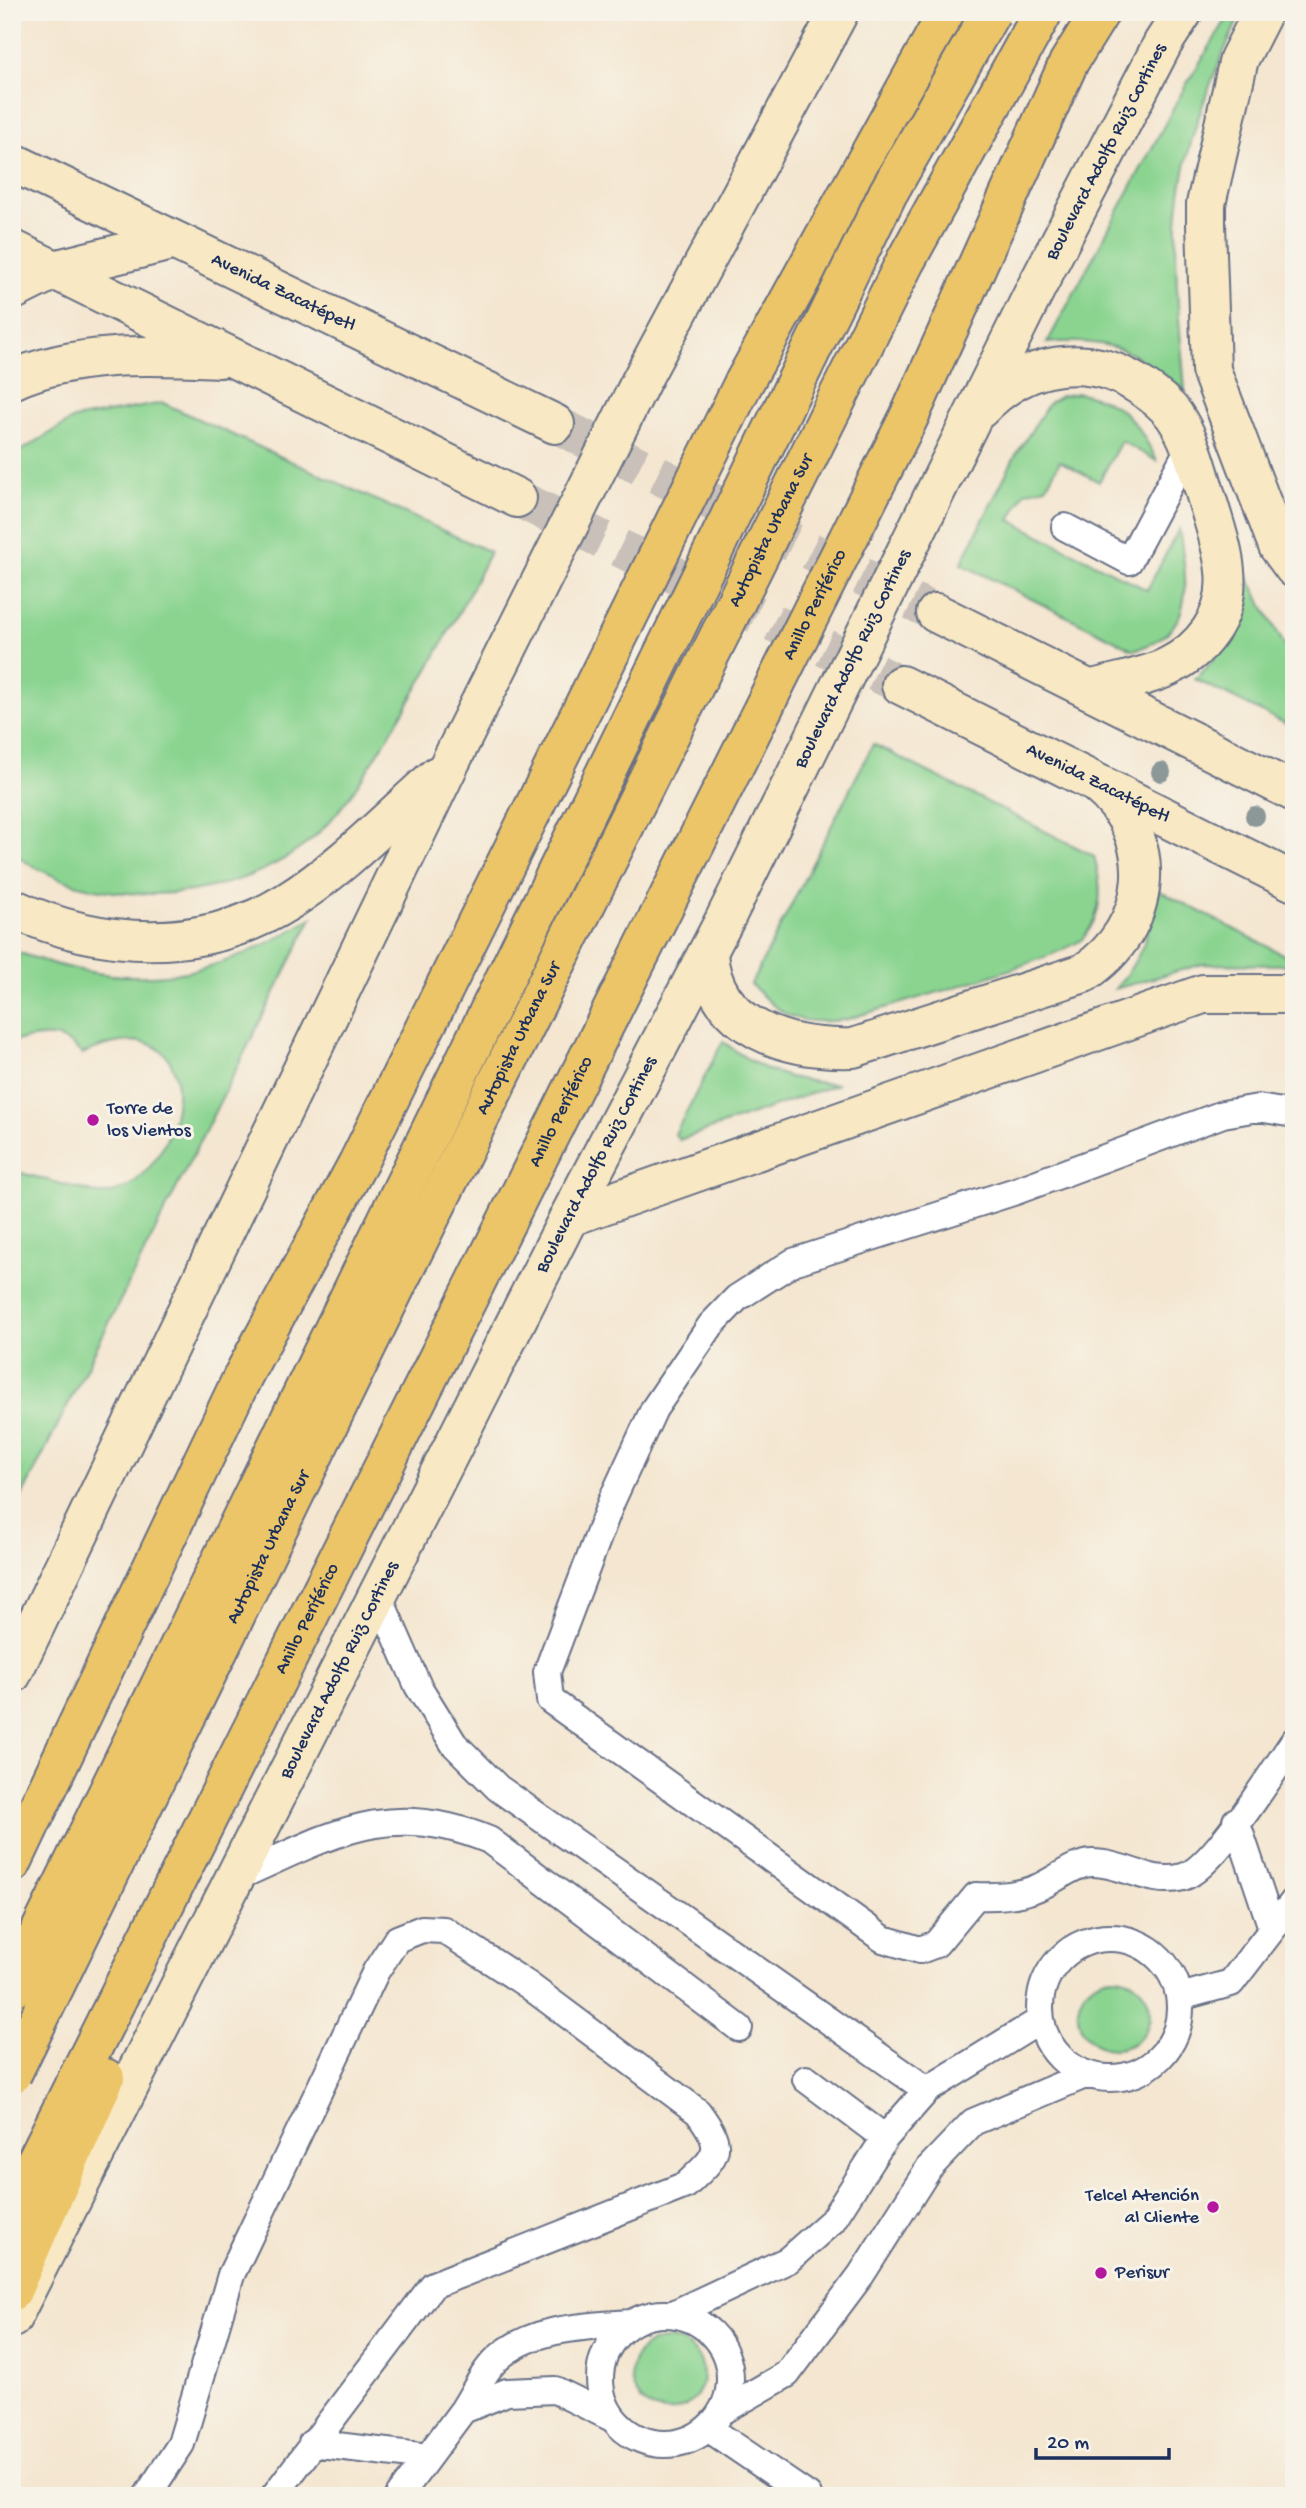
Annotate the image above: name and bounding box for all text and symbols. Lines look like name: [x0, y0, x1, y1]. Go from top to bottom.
street label: Boulevard Adolfo Ruiz Cortines: [1040, 39, 1173, 265]
street label: Avenida Zacatépetl: [207, 248, 359, 337]
street label: Autopista Urbana Sur: [724, 448, 820, 611]
street label: Anillo Periférico: [778, 545, 852, 664]
street label: Boulevard Adolfo Ruiz Cortines: [789, 545, 917, 773]
street label: Avenida Zacatépetl: [1022, 738, 1173, 829]
street label: Autopista Urbana Sur: [471, 956, 568, 1119]
street label: Anillo Periférico: [524, 1052, 599, 1171]
street label: Boulevard Adolfo Ruiz Cortines: [531, 1052, 663, 1278]
place label: Torre de los Vientos: [106, 1098, 192, 1143]
marker: Torre de los Vientos: [85, 1112, 101, 1128]
street label: Autopista Urbana Sur: [222, 1465, 317, 1628]
street label: Boulevard Adolfo Ruiz Cortines: [275, 1557, 405, 1784]
street label: Anillo Periférico: [270, 1559, 345, 1678]
place label: Telcel Atención al Cliente: [1084, 2185, 1199, 2230]
marker: Telcel Atención al Cliente: [1205, 2199, 1221, 2215]
place label: Perisur: [1114, 2262, 1171, 2285]
marker: Perisur: [1093, 2265, 1109, 2281]
scale bar: [1036, 2417, 1170, 2461]
text: 20 m: [1047, 2432, 1089, 2457]

